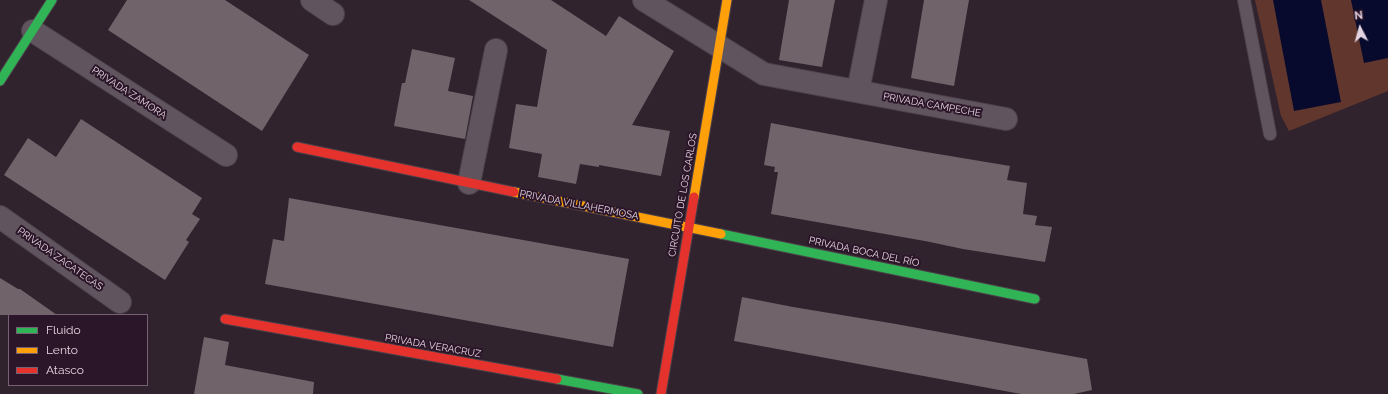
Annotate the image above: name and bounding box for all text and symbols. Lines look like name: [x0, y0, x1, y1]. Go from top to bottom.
north arrow: [1340, 8, 1380, 48]
text: N: [1354, 9, 1364, 22]
street label: PRIVADA ZAMORA: [89, 64, 169, 122]
street label: PRIVADA CAMPECHE: [882, 90, 982, 120]
street label: CIRCUITO DE LOS CARLOS: [666, 132, 700, 258]
street label: PRIVADA VILLAHERMOSA: [518, 188, 640, 222]
street label: PRIVADA ZACATECAS: [15, 225, 105, 293]
street label: PRIVADA BOCA DEL RÍO: [808, 234, 920, 270]
legend: [8, 314, 148, 386]
text: Fluido: [46, 323, 81, 337]
street label: PRIVADA VERACRUZ: [384, 332, 482, 360]
text: Lento: [46, 343, 78, 357]
text: Atasco: [46, 363, 84, 377]

